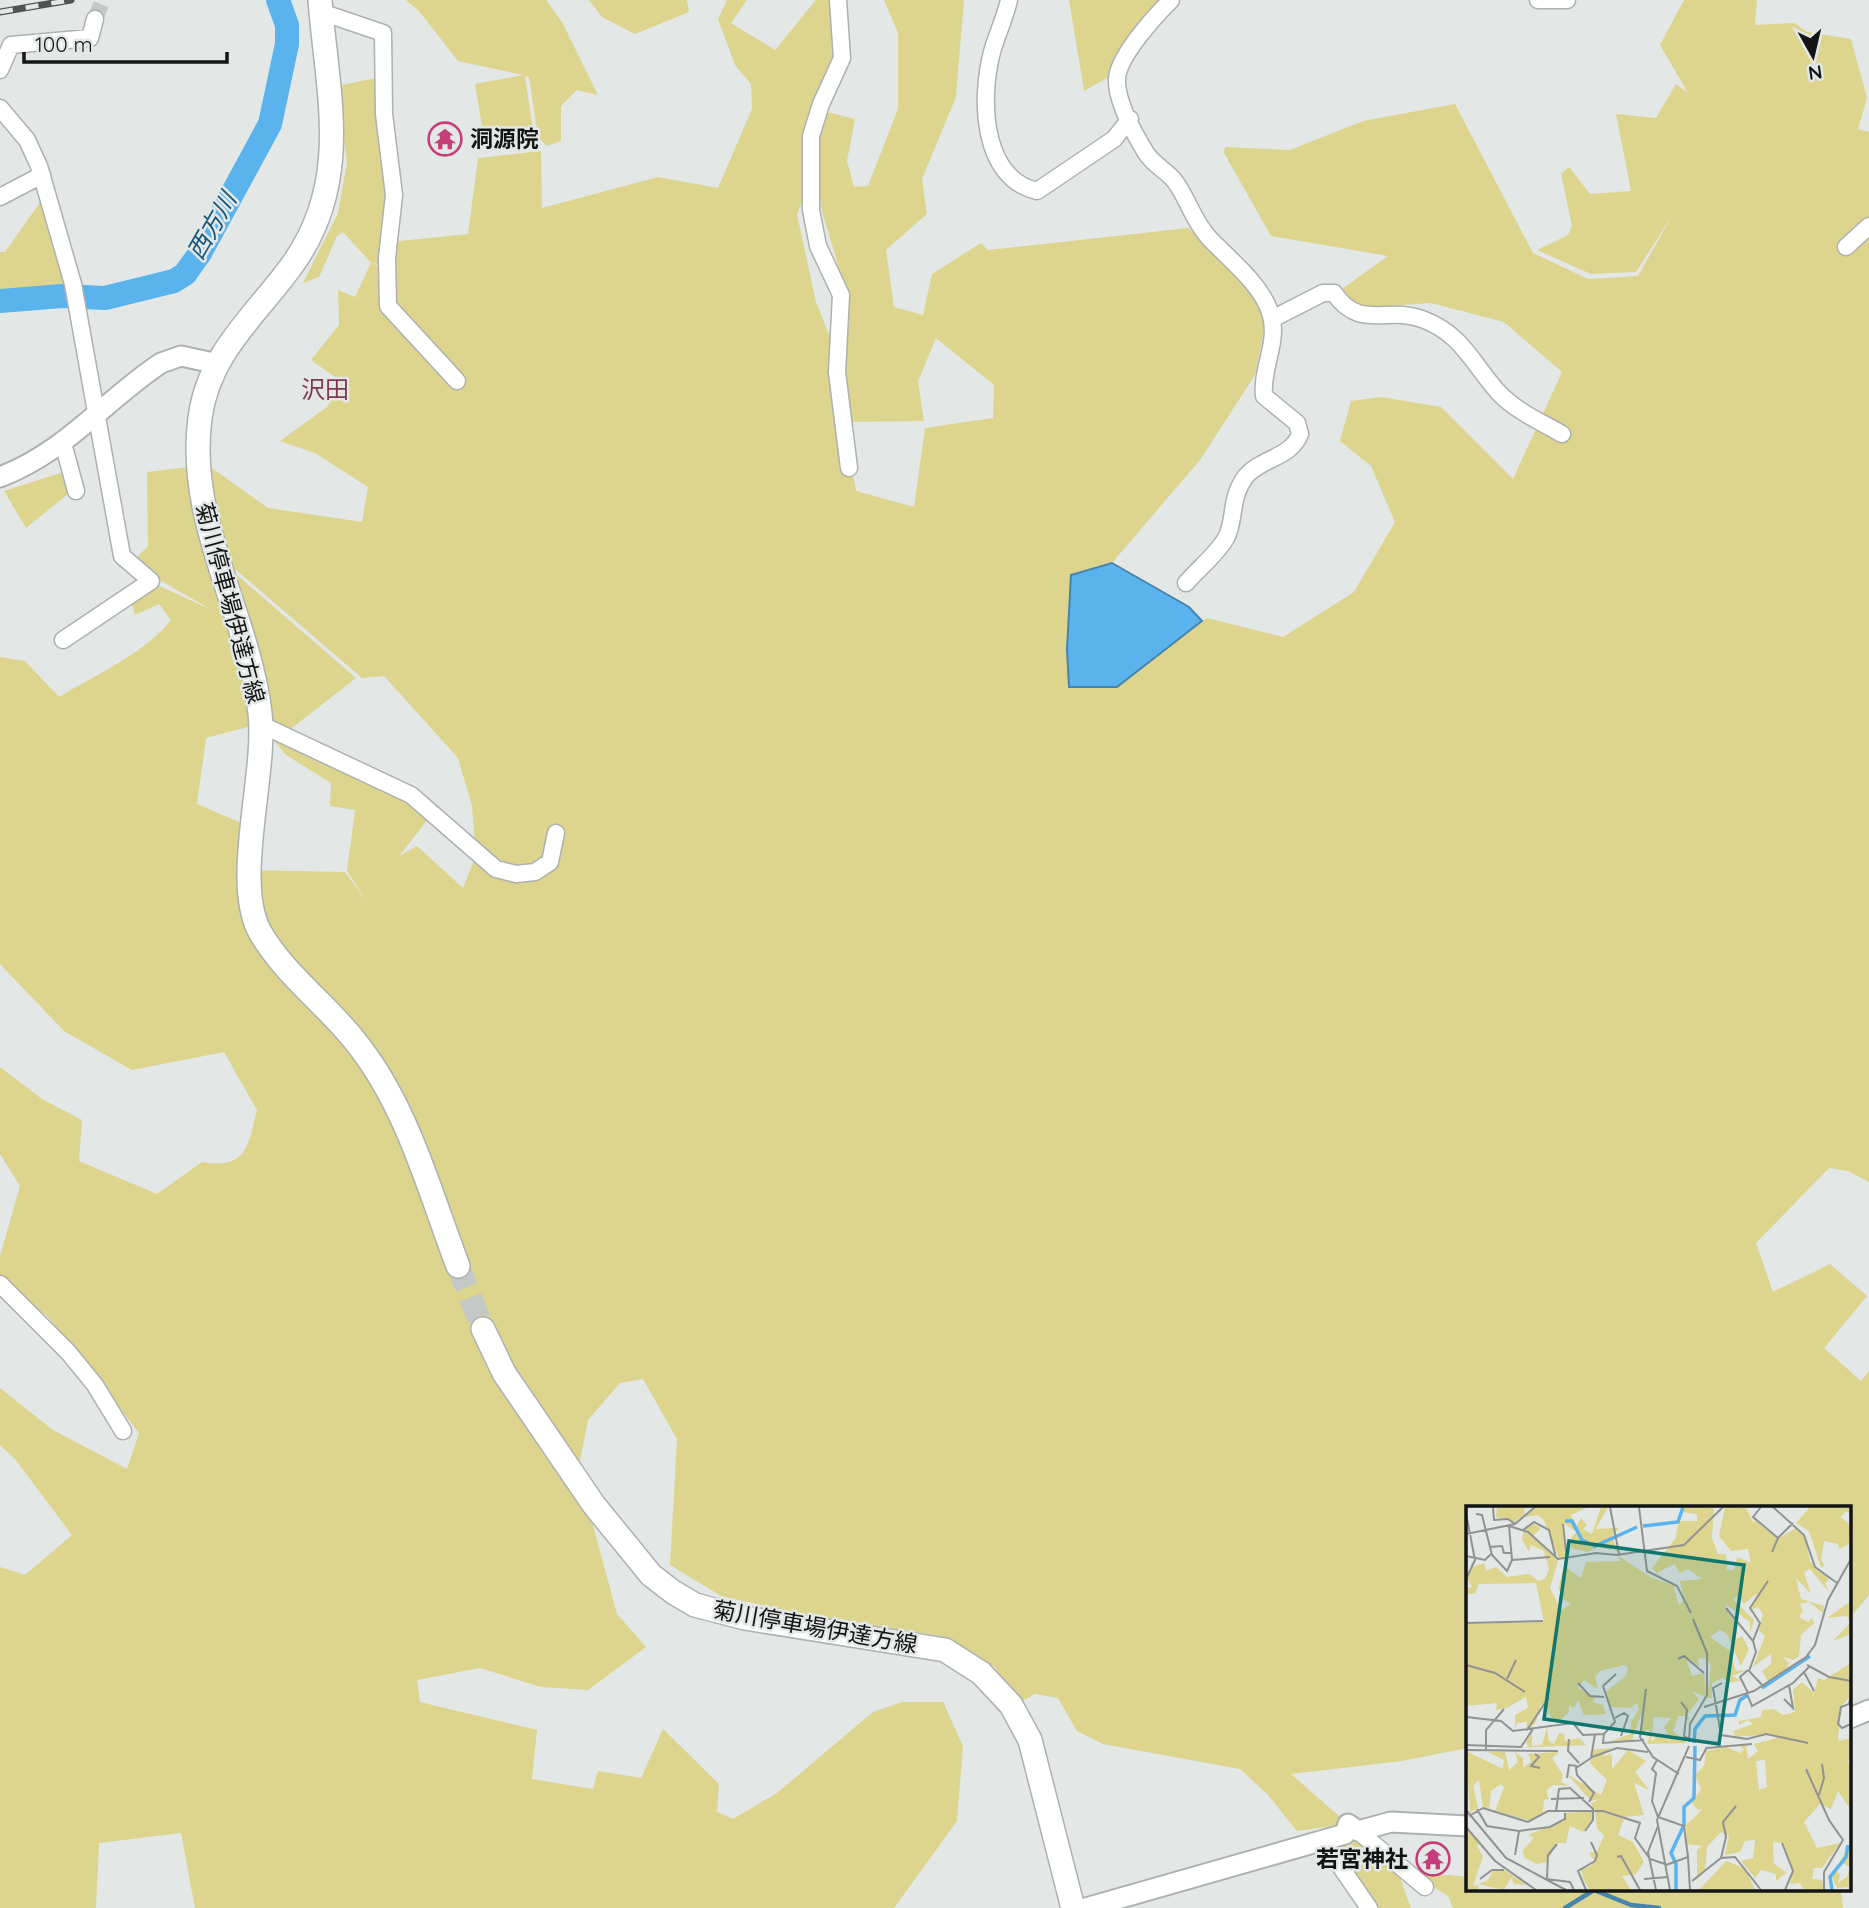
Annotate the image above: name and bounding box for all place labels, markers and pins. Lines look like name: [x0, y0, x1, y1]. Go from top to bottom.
temple icon: 洞源院: [426, 120, 464, 158]
place label: 洞源院: [470, 124, 539, 153]
temple icon: 若宮神社: [1414, 1840, 1452, 1878]
place label: 若宮神社: [1316, 1844, 1408, 1873]

